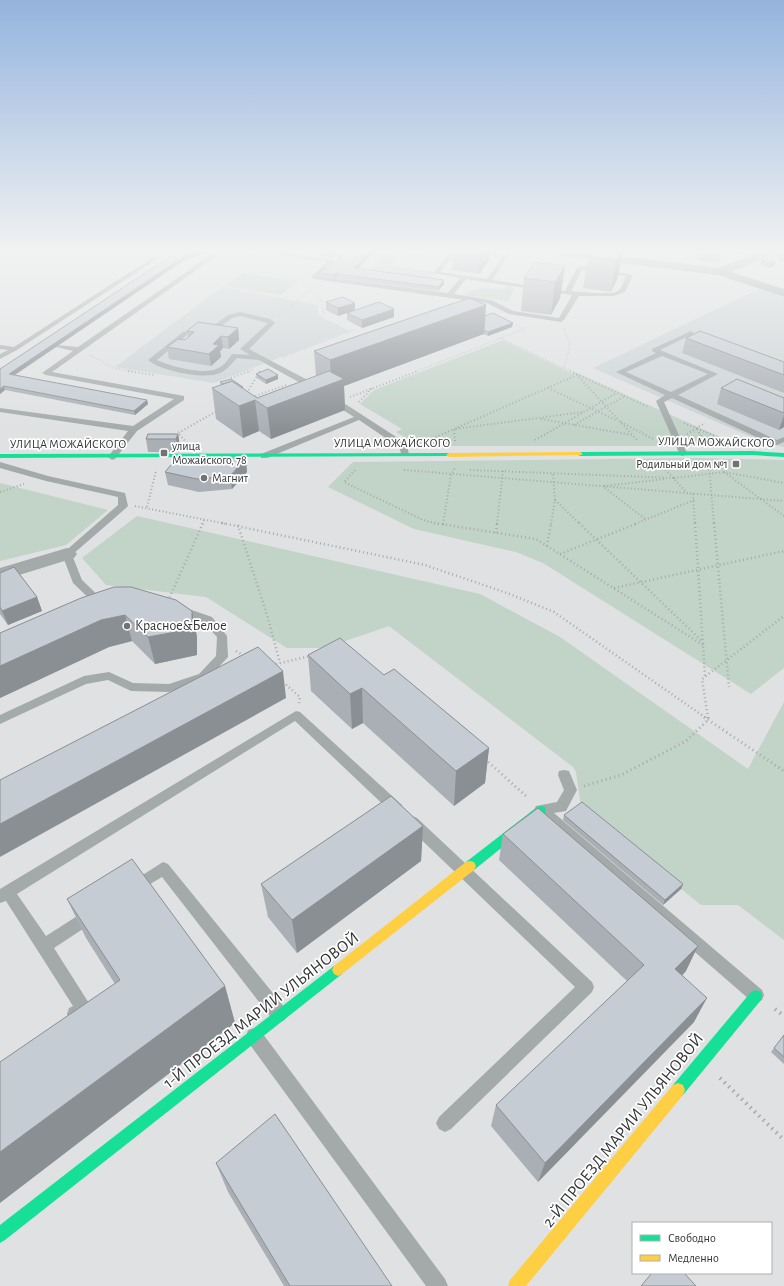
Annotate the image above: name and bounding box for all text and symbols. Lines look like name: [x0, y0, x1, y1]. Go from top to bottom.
street label: УЛИЦА МОЖАЙСКОГО: [658, 434, 774, 449]
street label: УЛИЦА МОЖАЙСКОГО: [334, 436, 450, 449]
street label: УЛИЦА МОЖАЙСКОГО: [10, 437, 126, 450]
place label: улица Можайского, 78: [171, 440, 247, 466]
marker: улица Можайского, 78: [159, 448, 169, 458]
place label: Родильный дом №1: [636, 458, 728, 470]
marker: Родильный дом №1: [731, 459, 741, 469]
place label: Магнит: [212, 472, 249, 484]
marker: Магнит: [199, 473, 209, 483]
place label: Красное&Белое: [135, 619, 227, 633]
marker: Красное&Белое: [122, 621, 132, 631]
street label: 1-Й ПРОЕЗД МАРИИ УЛЬЯНОВОЙ: [160, 929, 362, 1091]
street label: 2-Й ПРОЕЗД МАРИИ УЛЬЯНОВОЙ: [539, 1030, 707, 1230]
legend: [632, 1222, 772, 1274]
text: Свободно: [668, 1232, 716, 1244]
text: Медленно: [668, 1252, 719, 1264]

